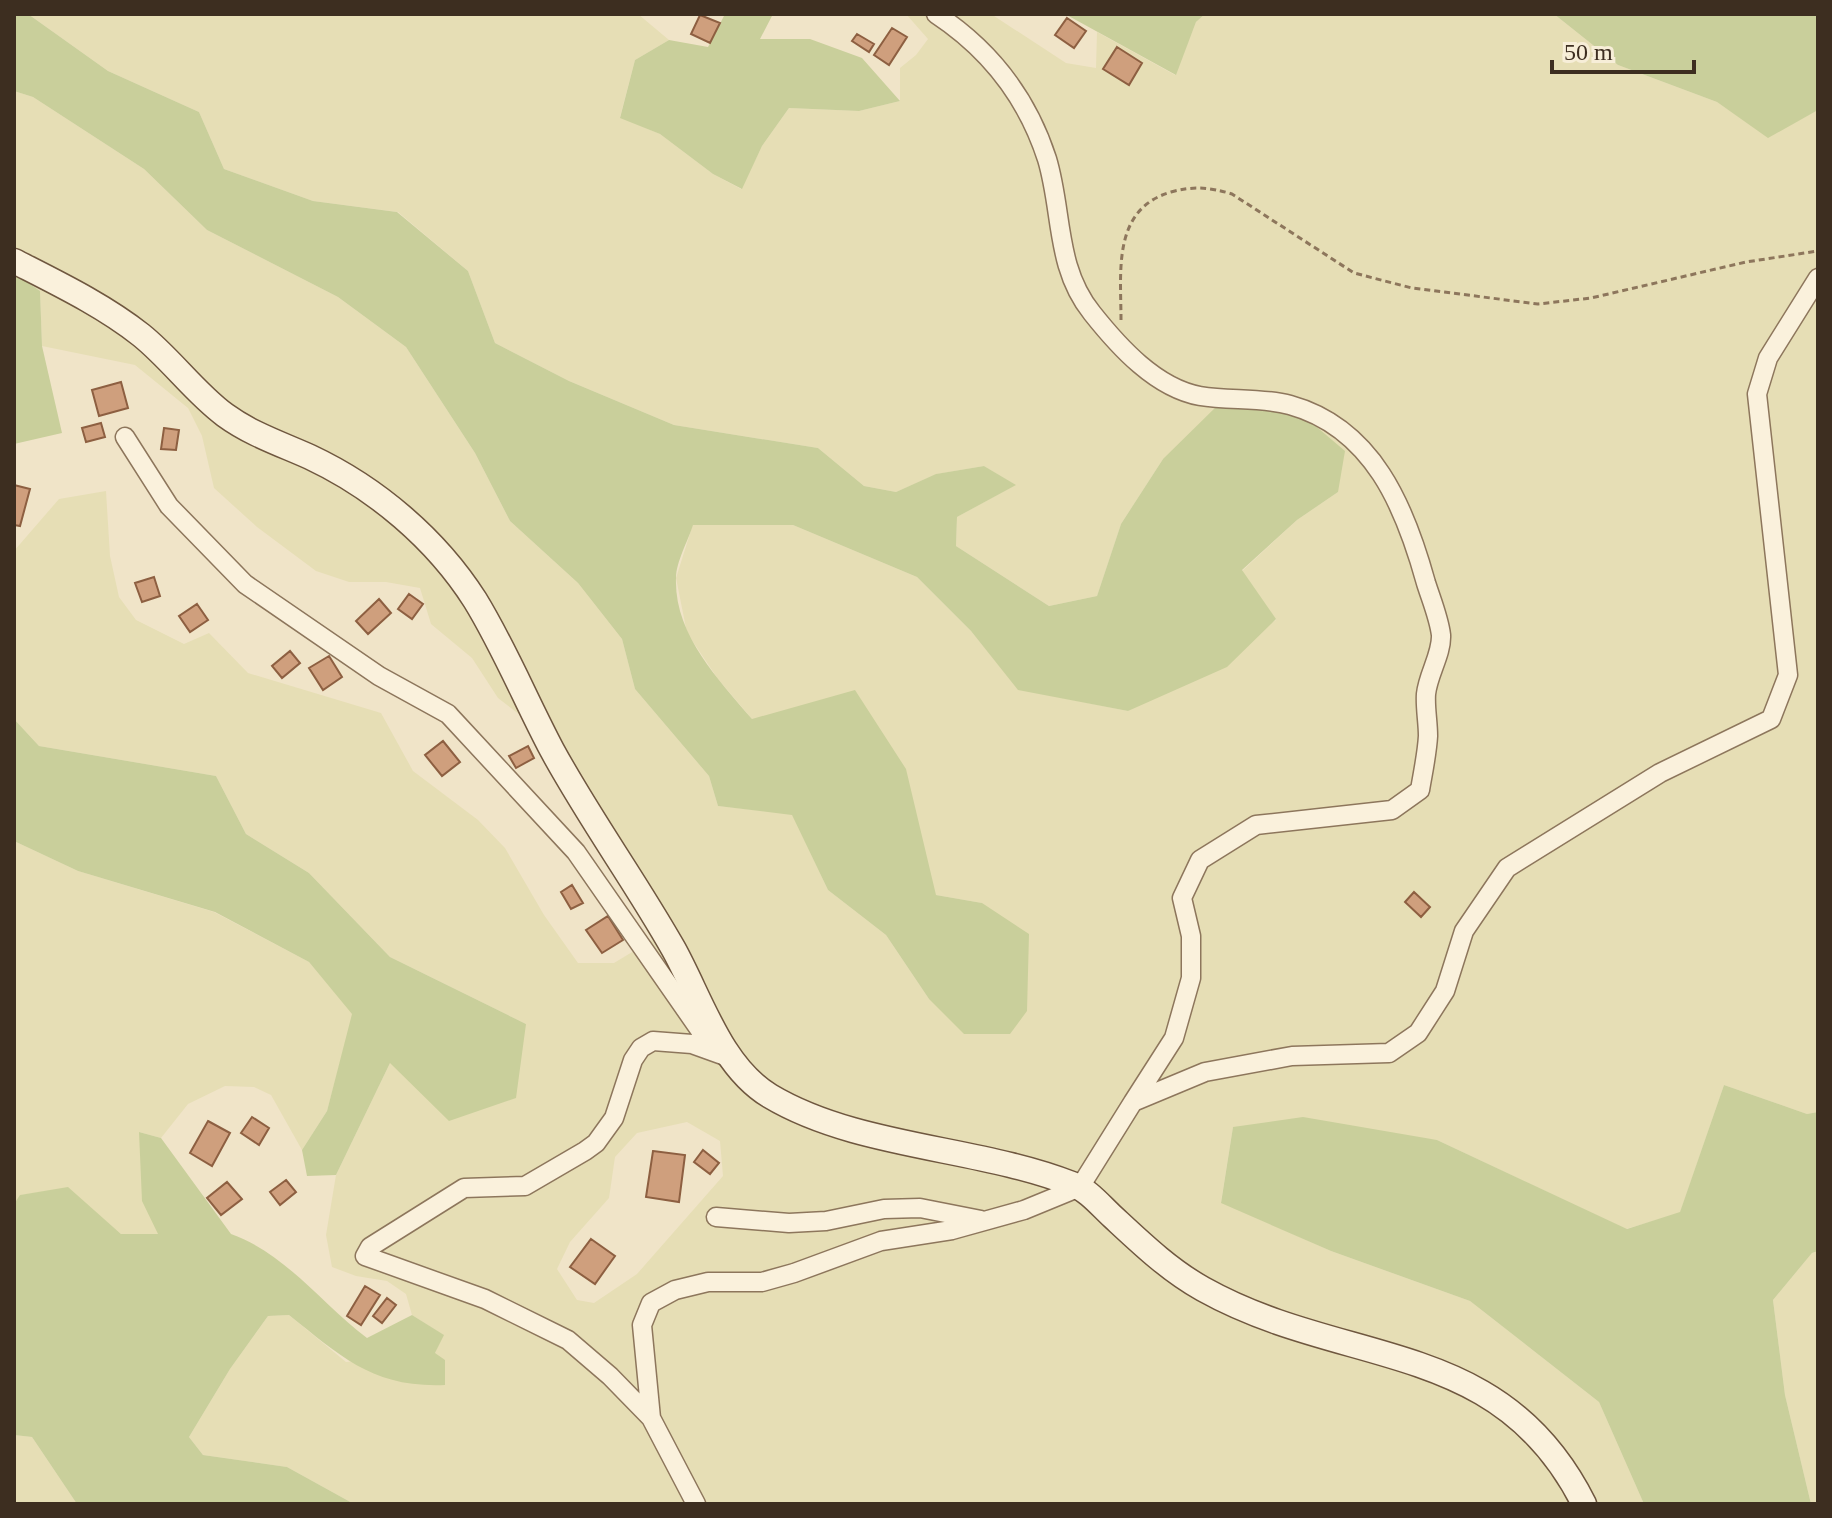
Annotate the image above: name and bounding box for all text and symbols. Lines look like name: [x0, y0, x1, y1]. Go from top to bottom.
scale bar: [1552, 24, 1694, 74]
text: 50 m: [1564, 39, 1613, 65]

